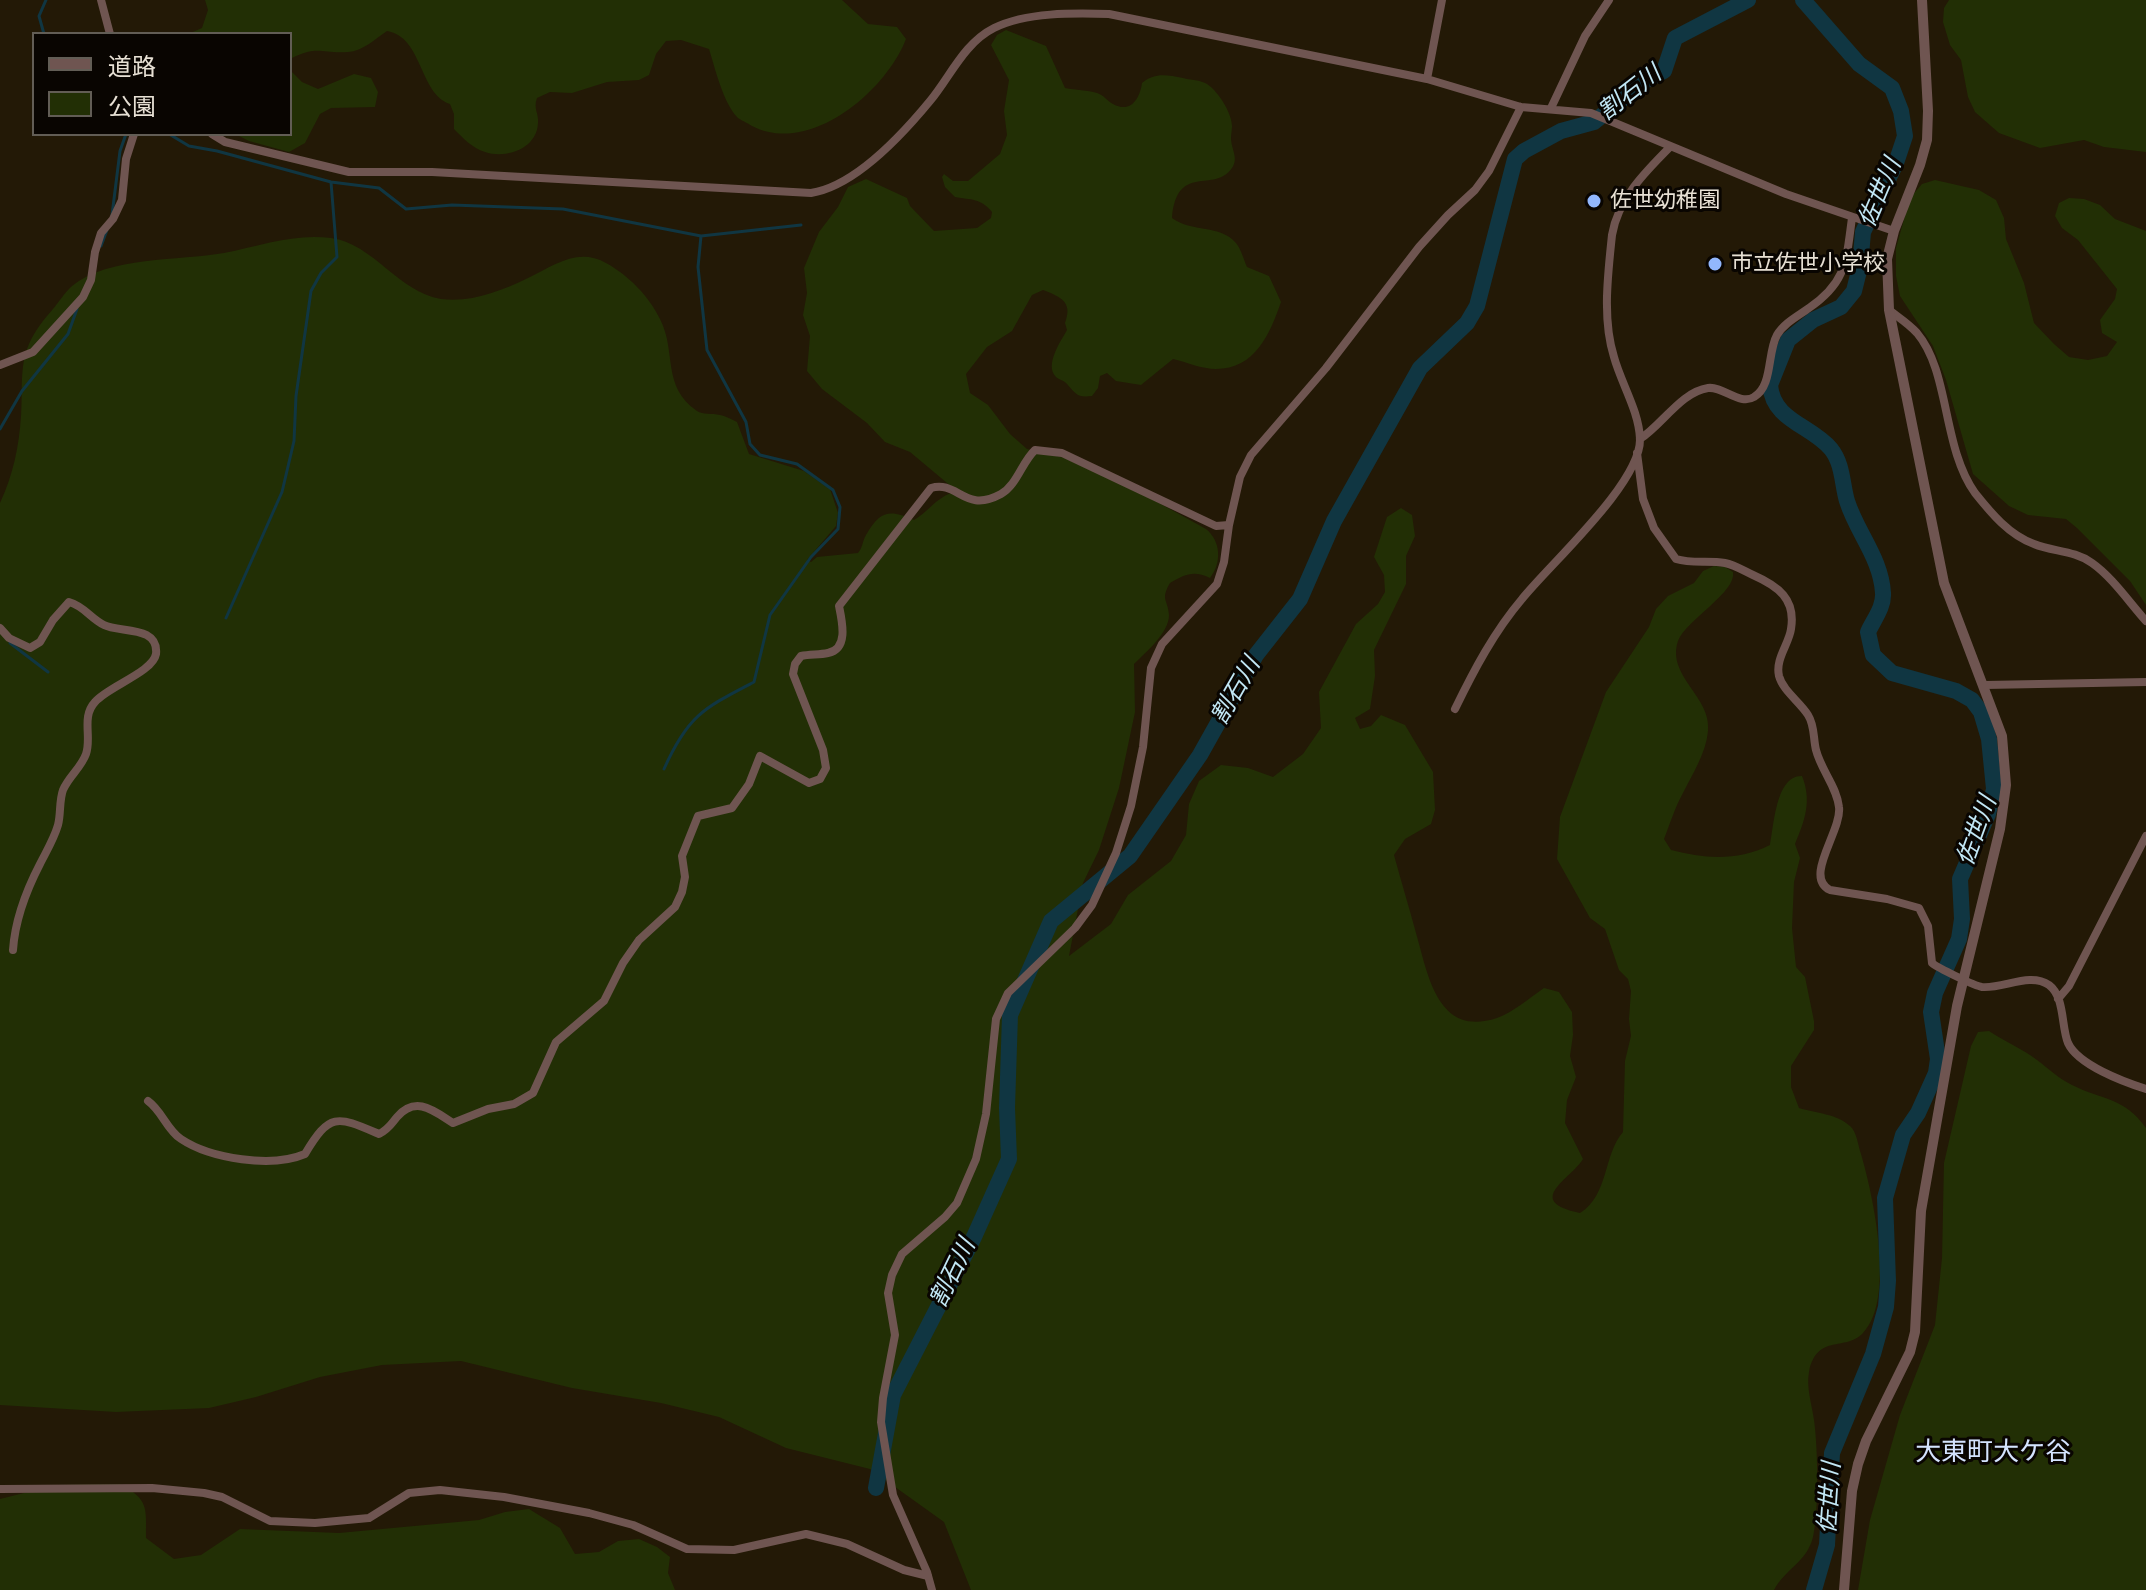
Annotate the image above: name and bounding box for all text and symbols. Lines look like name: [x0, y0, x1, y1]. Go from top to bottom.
legend: [32, 32, 292, 136]
text: 道路: [108, 53, 156, 81]
water label: 割石川: [1593, 59, 1667, 127]
text: 公園: [108, 93, 156, 121]
water label: 佐世川: [1853, 154, 1907, 232]
place label: 佐世幼稚園: [1610, 188, 1720, 214]
marker: 佐世幼稚園: [1585, 192, 1603, 210]
place label: 市立佐世小学校: [1731, 251, 1885, 277]
marker: 市立佐世小学校: [1706, 255, 1724, 273]
water label: 割石川: [1206, 653, 1266, 729]
water label: 佐世川: [1951, 792, 2003, 870]
water label: 割石川: [924, 1234, 982, 1312]
district label: 大東町大ケ谷: [1915, 1436, 2071, 1468]
water label: 佐世川: [1813, 1461, 1847, 1535]

